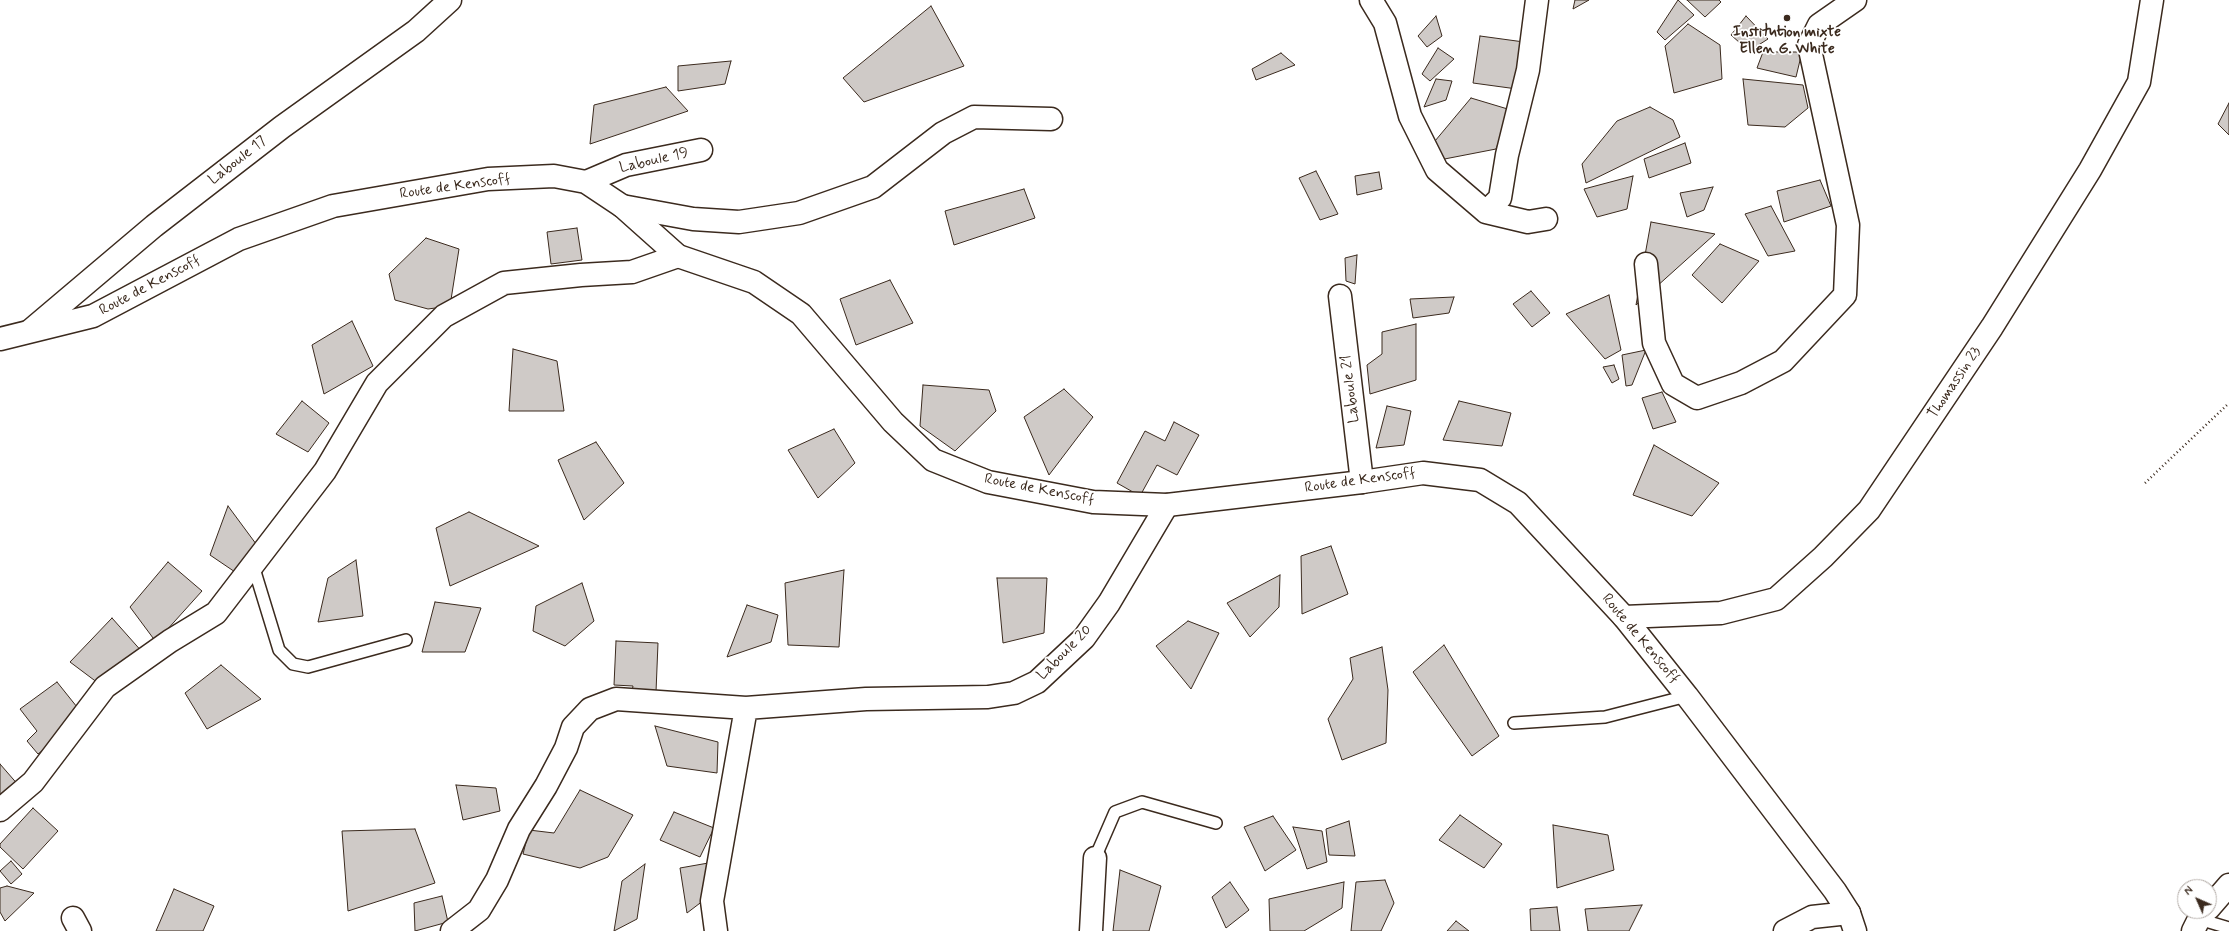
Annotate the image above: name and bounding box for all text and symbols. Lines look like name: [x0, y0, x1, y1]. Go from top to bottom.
marker: Institution mixte Ellen G. White: [1782, 13, 1792, 23]
place label: Institution mixte Ellen G. White: [1733, 24, 1841, 59]
street label: Laboule 17: [205, 133, 271, 189]
street label: Laboule 19: [618, 144, 690, 178]
street label: Route de Kenscoff: [399, 170, 511, 204]
street label: Route de Kenscoff: [97, 252, 203, 320]
street label: Thomassin 23: [1924, 344, 1986, 422]
street label: Laboule 21: [1338, 354, 1364, 424]
street label: Route de Kenscoff: [1304, 464, 1416, 498]
street label: Route de Kenscoff: [983, 471, 1095, 509]
street label: Route de Kenscoff: [1597, 590, 1683, 688]
street label: Laboule 20: [1034, 622, 1096, 684]
north arrow: [2177, 879, 2217, 919]
text: N: [2182, 884, 2197, 899]

